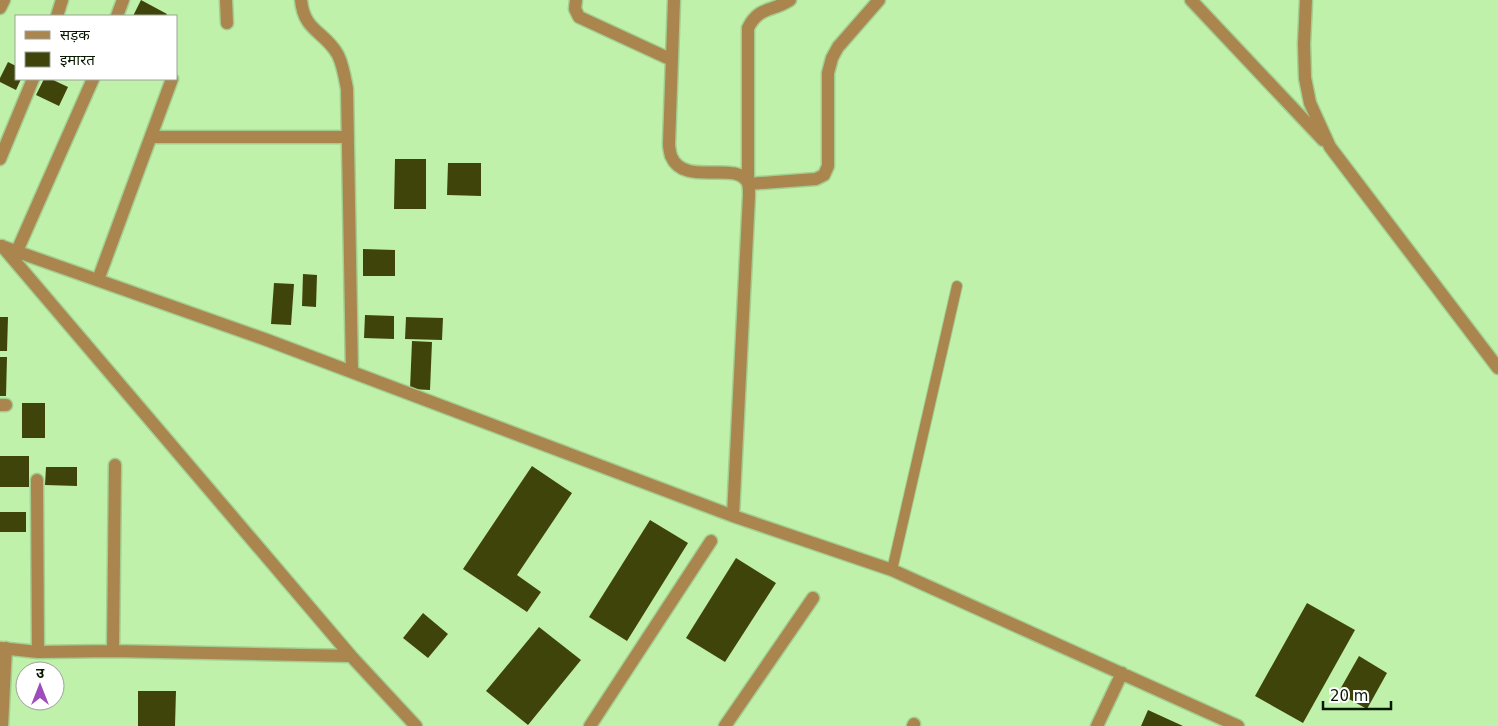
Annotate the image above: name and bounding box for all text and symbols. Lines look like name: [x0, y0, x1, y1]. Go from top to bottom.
legend: [15, 15, 178, 80]
text: सड़क: [60, 26, 90, 44]
text: इमारत: [60, 51, 95, 69]
north arrow: [15, 661, 65, 711]
text: उ: [36, 665, 45, 681]
scale bar: [1323, 678, 1390, 710]
text: 20 m: [1330, 687, 1368, 705]

